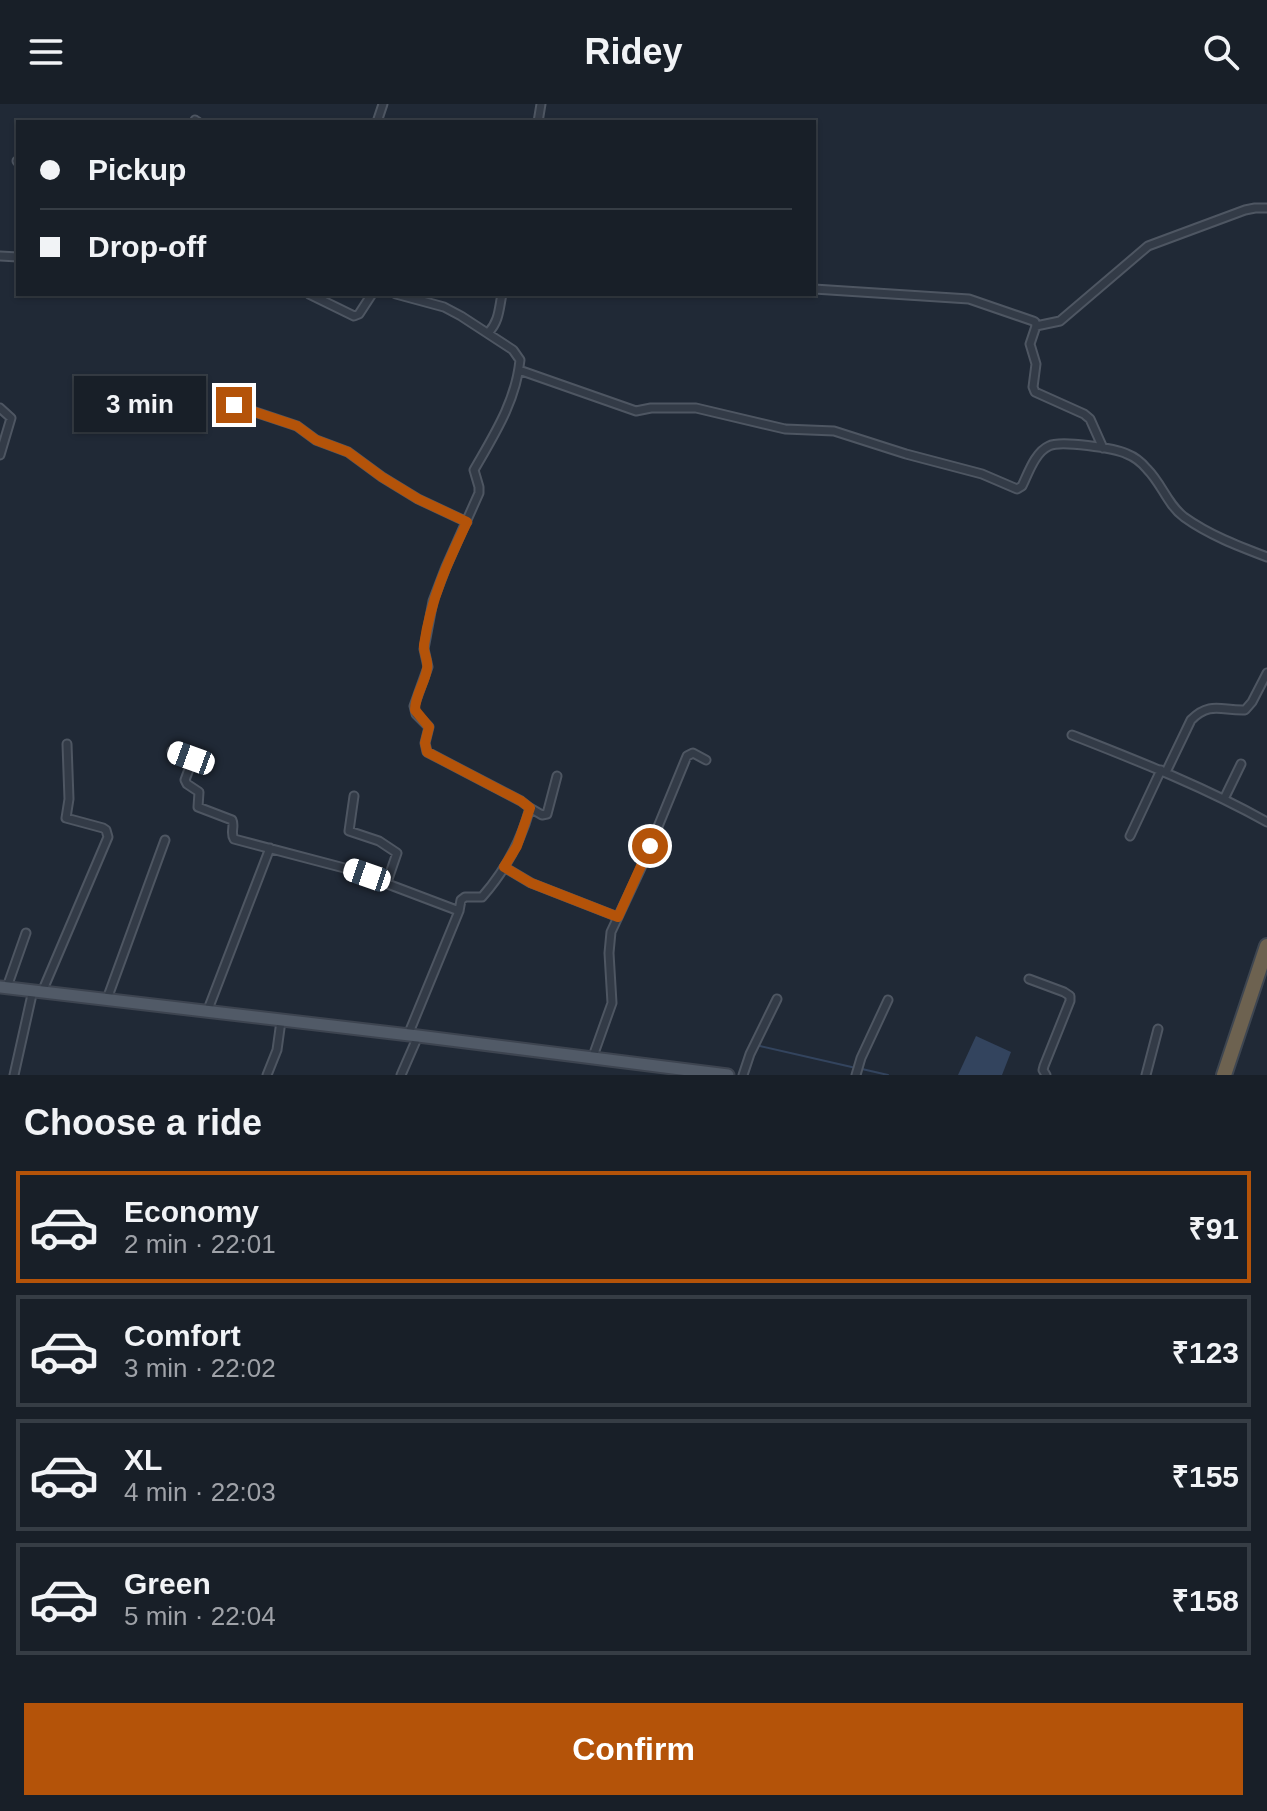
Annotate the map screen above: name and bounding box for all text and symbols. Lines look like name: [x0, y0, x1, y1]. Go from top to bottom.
icon: menu: [24, 30, 68, 74]
icon: search: [1199, 30, 1243, 74]
text: Ridey: [584, 31, 683, 72]
text: Pickup: [88, 153, 186, 186]
text: Drop-off: [88, 230, 206, 263]
callout: 3 min: [74, 377, 206, 433]
route end: [216, 387, 252, 423]
text: 3 min: [106, 389, 174, 419]
car: [164, 739, 218, 777]
route start: [632, 828, 668, 864]
car: [340, 856, 394, 894]
text: Choose a ride: [24, 1102, 262, 1143]
icon: car: [28, 1191, 100, 1263]
text: Economy: [124, 1195, 259, 1228]
text: ₹91: [1188, 1212, 1239, 1245]
text: 2 min · 22:01: [124, 1229, 276, 1259]
icon: car: [28, 1315, 100, 1387]
text: Comfort: [124, 1319, 241, 1352]
text: ₹123: [1172, 1336, 1239, 1369]
text: 3 min · 22:02: [124, 1353, 276, 1383]
icon: car: [28, 1439, 100, 1511]
text: XL: [124, 1443, 162, 1476]
text: ₹155: [1172, 1460, 1239, 1493]
text: 4 min · 22:03: [124, 1477, 276, 1507]
icon: car: [28, 1563, 100, 1635]
text: Green: [124, 1567, 211, 1600]
text: ₹158: [1172, 1584, 1239, 1617]
text: 5 min · 22:04: [124, 1601, 276, 1631]
button: Confirm: [24, 1703, 1243, 1795]

